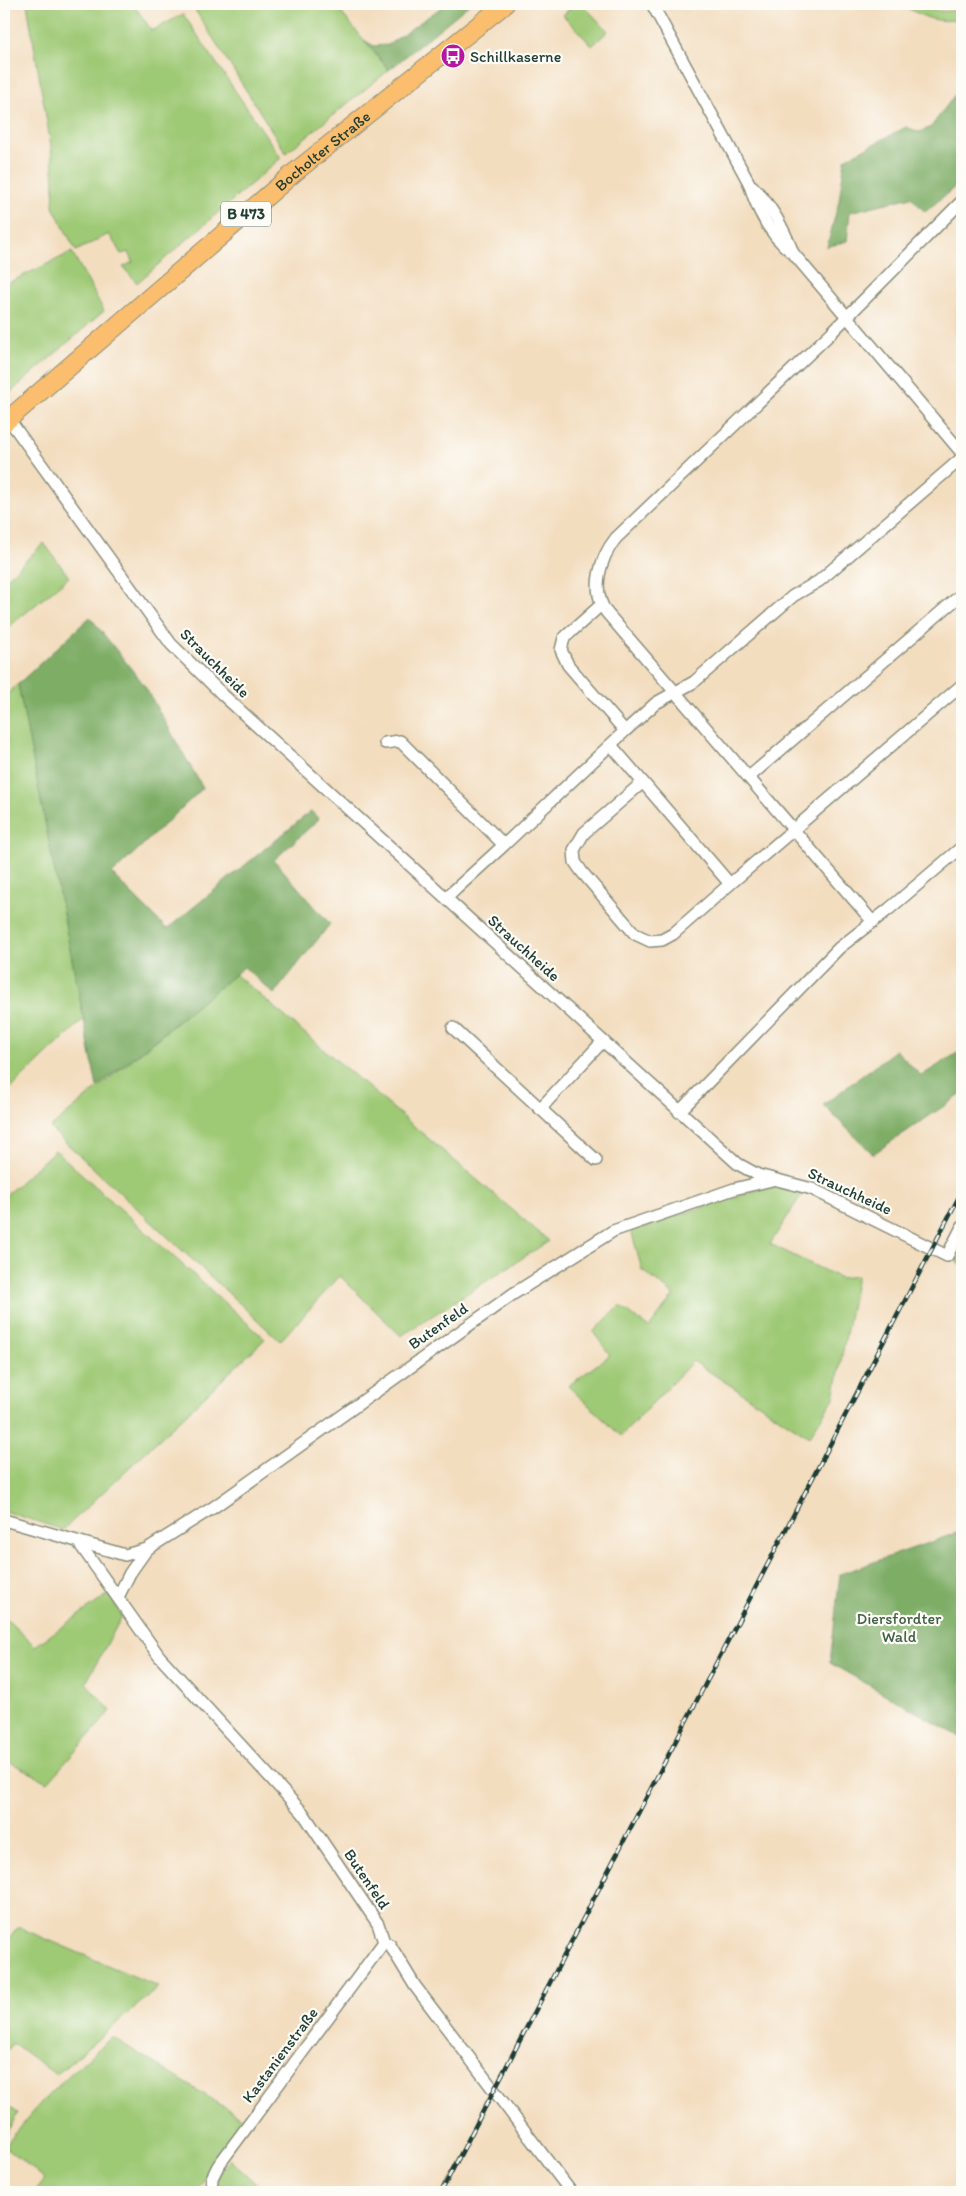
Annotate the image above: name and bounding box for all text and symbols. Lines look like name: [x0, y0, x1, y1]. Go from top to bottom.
bus stop icon: Schillkaserne: [440, 43, 466, 69]
place label: Schillkaserne: [470, 47, 561, 66]
street label: Bocholter Straße: [271, 106, 374, 195]
road number: B 473: [221, 202, 271, 226]
street label: Strauchheide: [176, 624, 254, 702]
street label: Strauchheide: [484, 911, 564, 985]
street label: Strauchheide: [805, 1163, 895, 1219]
street label: Butenfeld: [405, 1298, 472, 1353]
park label: Diersfordter Wald: [857, 1609, 942, 1646]
street label: Butenfeld: [340, 1845, 394, 1913]
street label: Kastanienstraße: [238, 2003, 322, 2106]

